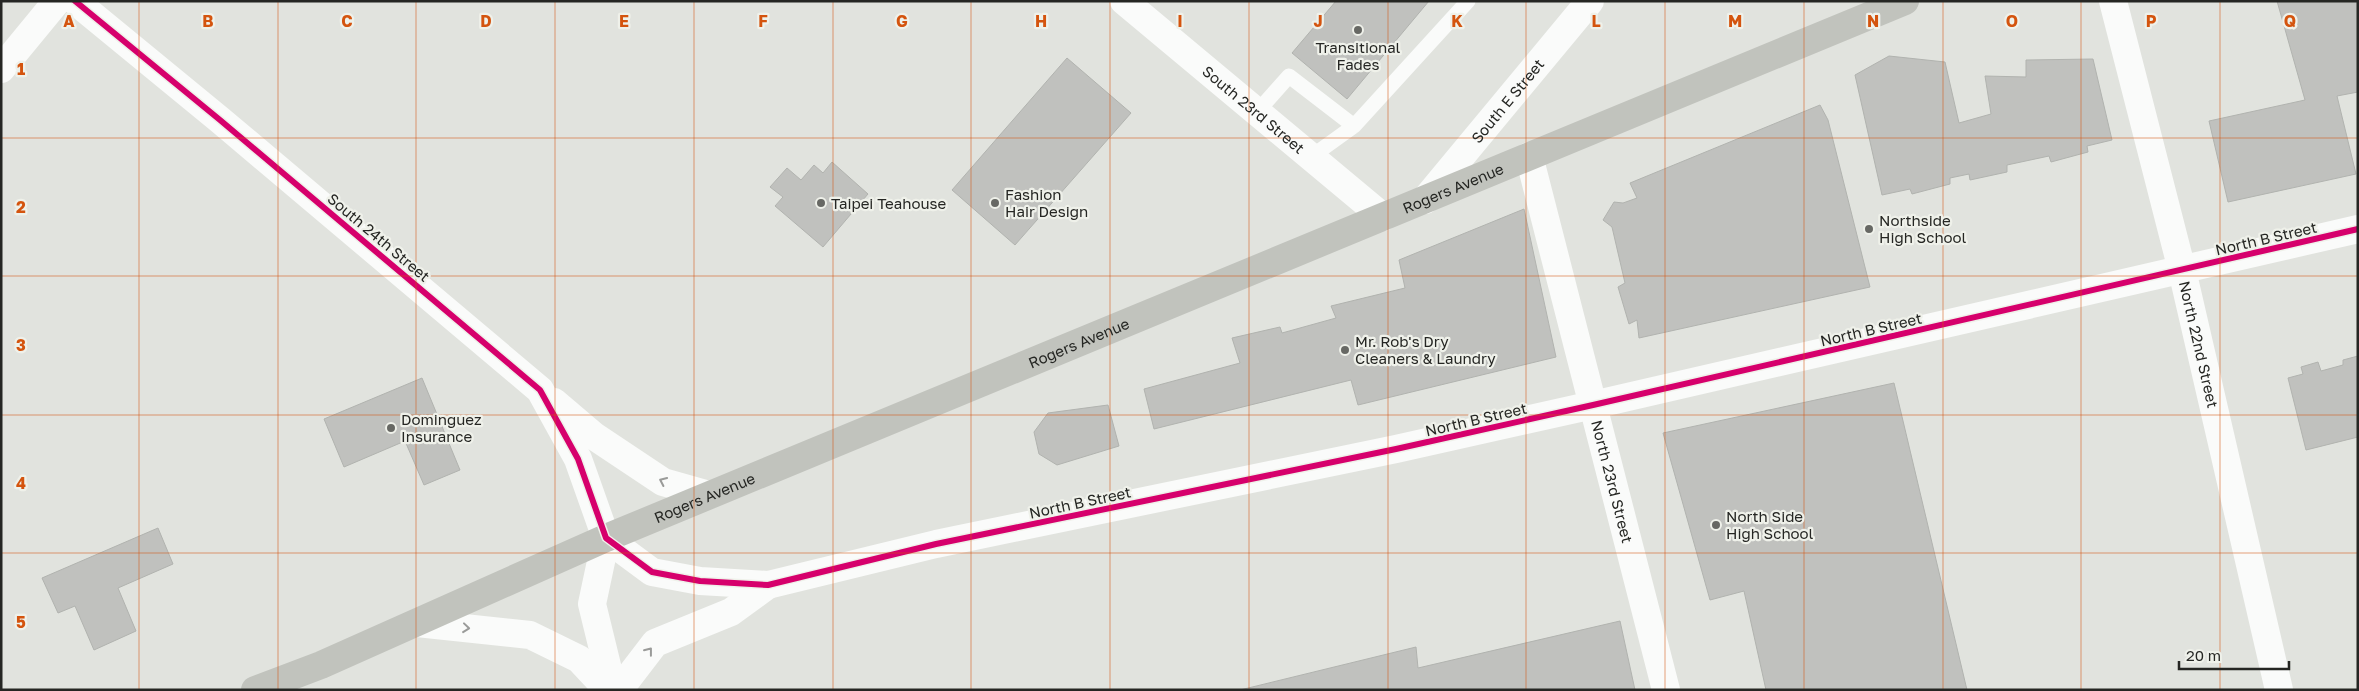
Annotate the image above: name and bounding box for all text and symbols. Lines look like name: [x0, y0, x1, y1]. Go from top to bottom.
text: A: [63, 11, 75, 31]
text: B: [202, 11, 214, 31]
text: C: [341, 11, 353, 31]
text: D: [480, 11, 492, 31]
text: E: [619, 11, 629, 31]
text: F: [758, 11, 768, 31]
text: G: [896, 11, 908, 31]
text: H: [1035, 11, 1047, 31]
text: I: [1177, 11, 1183, 31]
text: J: [1313, 11, 1323, 31]
text: K: [1451, 11, 1463, 31]
text: L: [1591, 11, 1601, 31]
text: M: [1728, 11, 1742, 31]
text: N: [1867, 11, 1879, 31]
text: O: [2006, 11, 2018, 31]
text: P: [2146, 11, 2157, 31]
text: Q: [2284, 11, 2296, 31]
marker: Transitional Fades: [1352, 24, 1364, 36]
place label: Transitional Fades: [1316, 38, 1401, 73]
street label: South E Street: [1467, 55, 1547, 147]
text: 1: [17, 59, 25, 79]
street label: South 23rd Street: [1199, 62, 1308, 157]
street label: Rogers Avenue: [1400, 159, 1506, 217]
place label: Fashion Hair Design: [1005, 185, 1088, 220]
street label: South 24th Street: [324, 189, 434, 285]
place label: Taipei Teahouse: [831, 194, 947, 212]
text: 2: [16, 197, 26, 217]
marker: Taipei Teahouse: [815, 197, 827, 209]
marker: Fashion Hair Design: [989, 197, 1001, 209]
place label: Northside High School: [1879, 211, 1967, 246]
street label: North B Street: [2213, 218, 2319, 258]
marker: Northside High School: [1863, 223, 1875, 235]
street label: North 22nd Street: [2176, 279, 2223, 410]
street label: North B Street: [1818, 309, 1924, 349]
street label: Rogers Avenue: [1025, 314, 1132, 371]
place label: Mr. Rob's Dry Cleaners & Laundry: [1355, 332, 1496, 367]
text: 3: [16, 335, 26, 355]
marker: Mr. Rob's Dry Cleaners & Laundry: [1339, 344, 1351, 356]
street label: North B Street: [1423, 399, 1529, 439]
place label: Dominguez Insurance: [401, 410, 482, 445]
street label: North 23rd Street: [1588, 418, 1637, 545]
marker: Dominguez Insurance: [385, 422, 397, 434]
street label: Rogers Avenue: [651, 468, 758, 526]
text: 4: [16, 473, 26, 493]
one-way arrow: [659, 476, 668, 487]
street label: North B Street: [1027, 482, 1133, 522]
place label: North Side High School: [1726, 507, 1814, 542]
marker: North Side High School: [1710, 519, 1722, 531]
text: 5: [16, 612, 26, 632]
one-way arrow: [462, 622, 470, 633]
scale bar: [2179, 638, 2289, 670]
text: 20 m: [2186, 646, 2221, 664]
one-way arrow: [643, 648, 651, 657]

